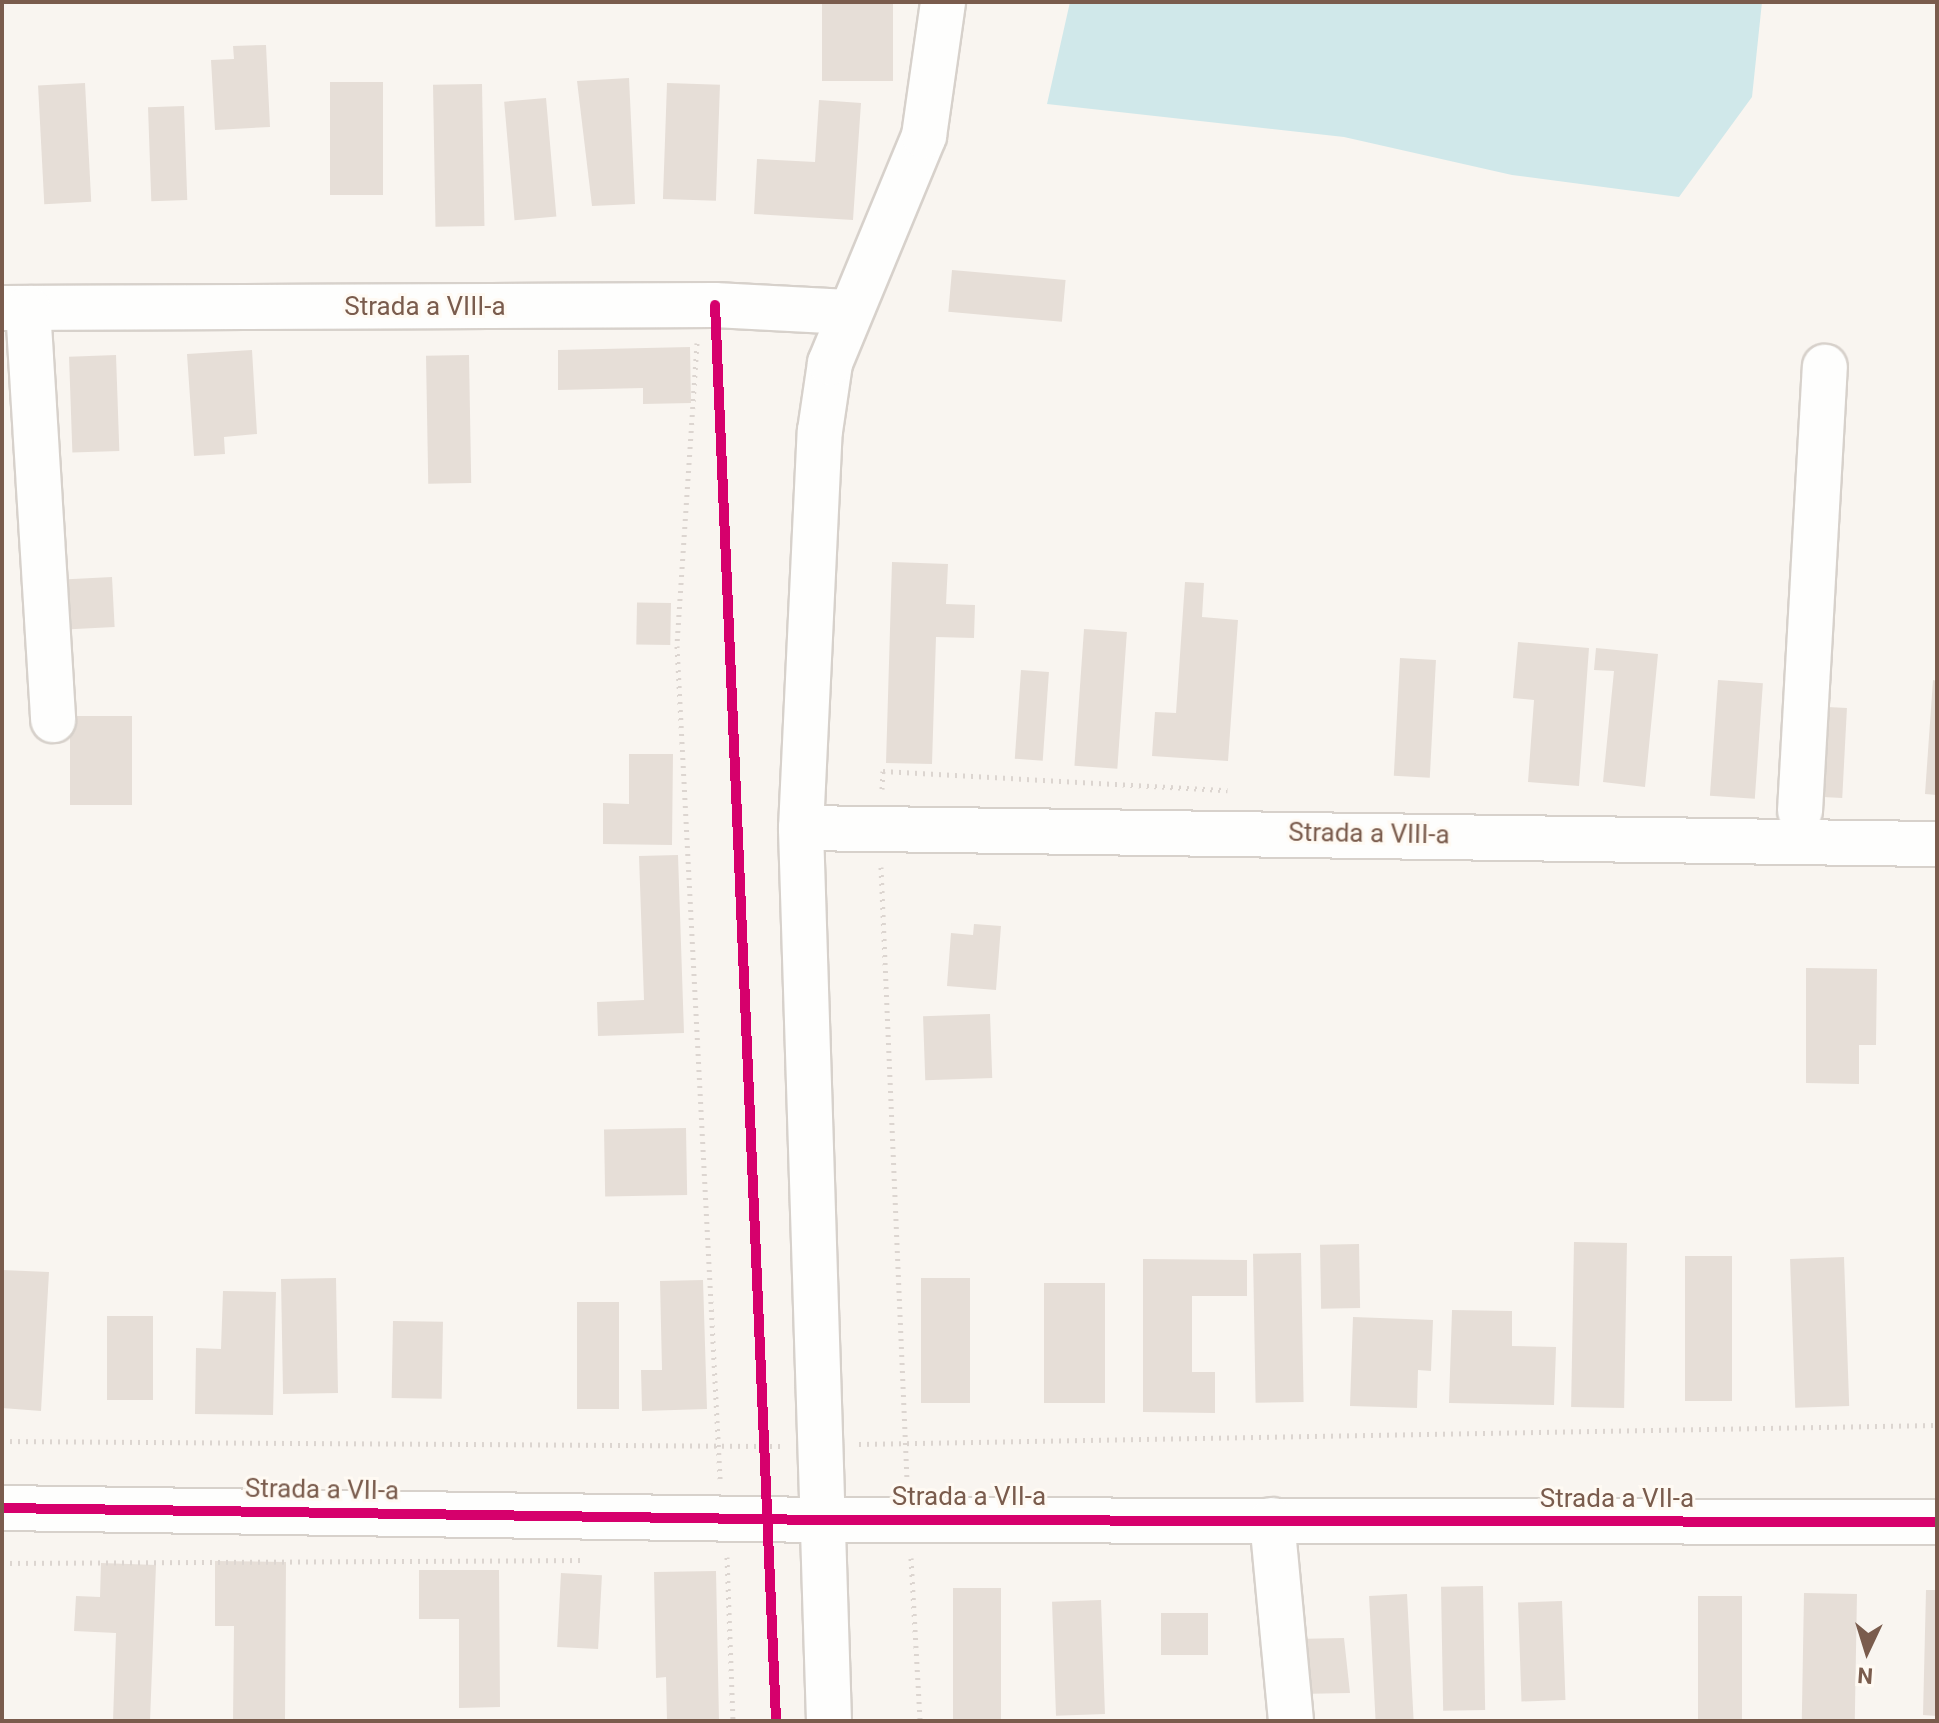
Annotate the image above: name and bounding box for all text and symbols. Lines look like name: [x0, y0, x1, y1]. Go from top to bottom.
street label: Strada a VIII-a: [344, 291, 506, 323]
street label: Strada a VIII-a: [1288, 817, 1450, 851]
street label: Strada a VII-a: [245, 1473, 399, 1507]
street label: Strada a VII-a: [892, 1481, 1046, 1513]
street label: Strada a VII-a: [1540, 1483, 1694, 1515]
north arrow: [1827, 1611, 1907, 1691]
text: N: [1857, 1662, 1874, 1688]

